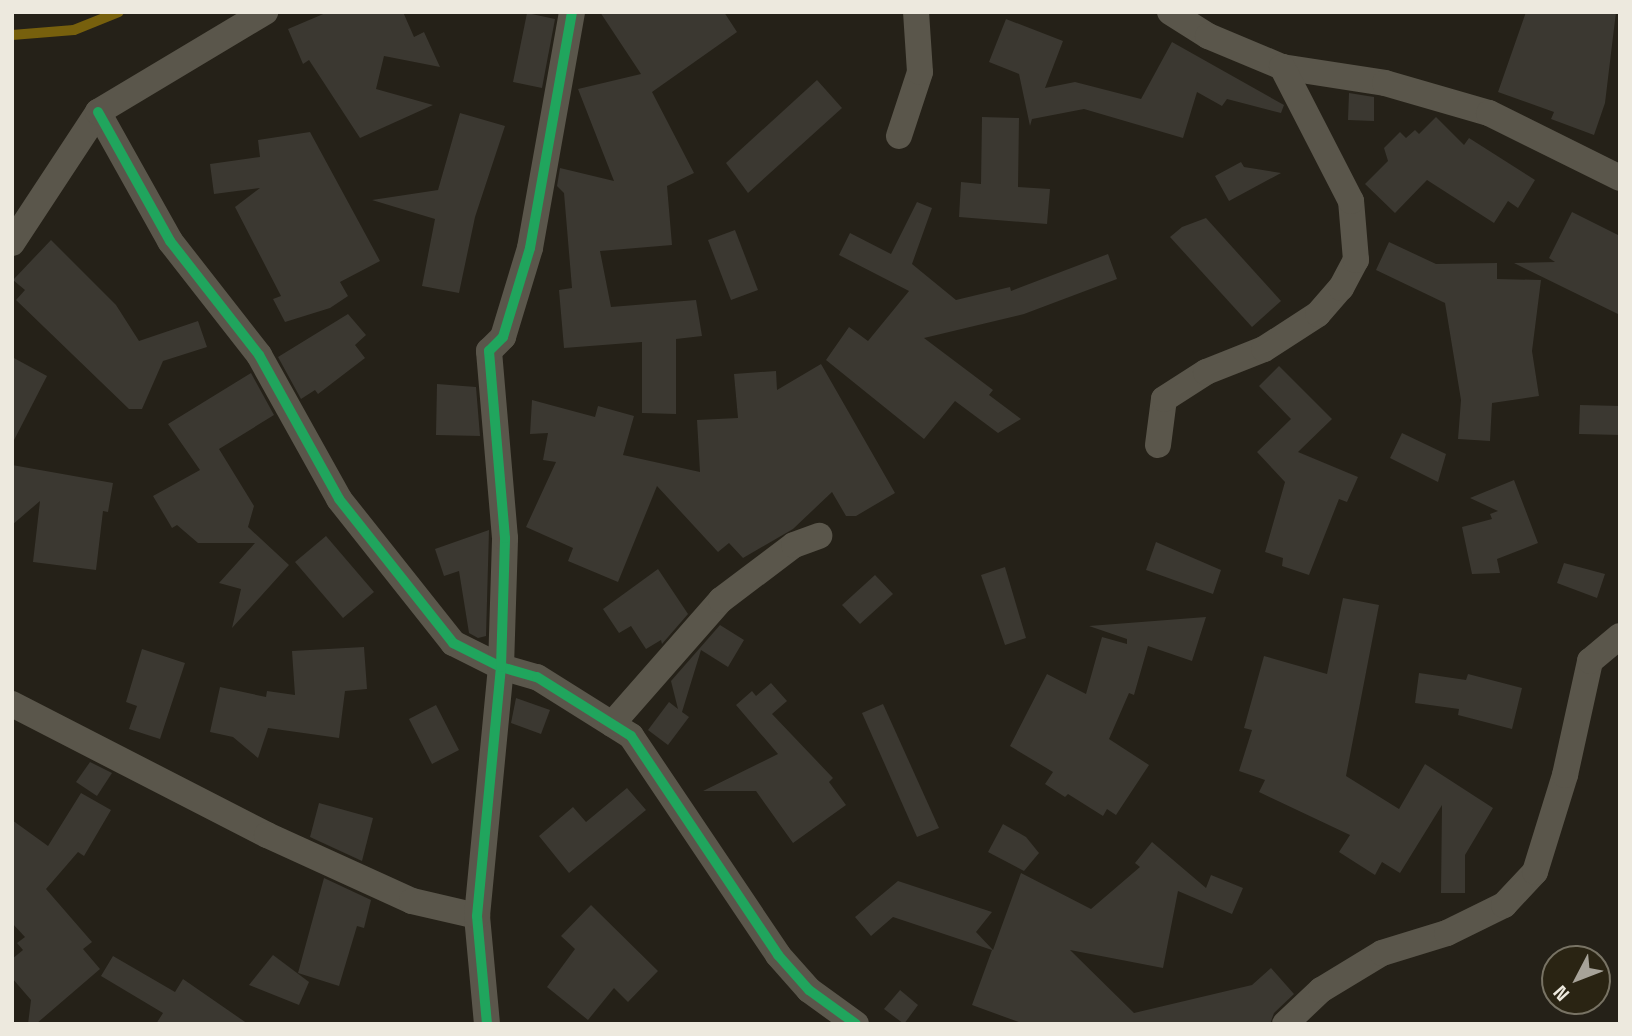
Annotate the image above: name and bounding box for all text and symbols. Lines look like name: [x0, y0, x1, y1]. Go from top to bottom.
north arrow: [1541, 945, 1611, 1015]
text: N: [1548, 980, 1575, 1006]

